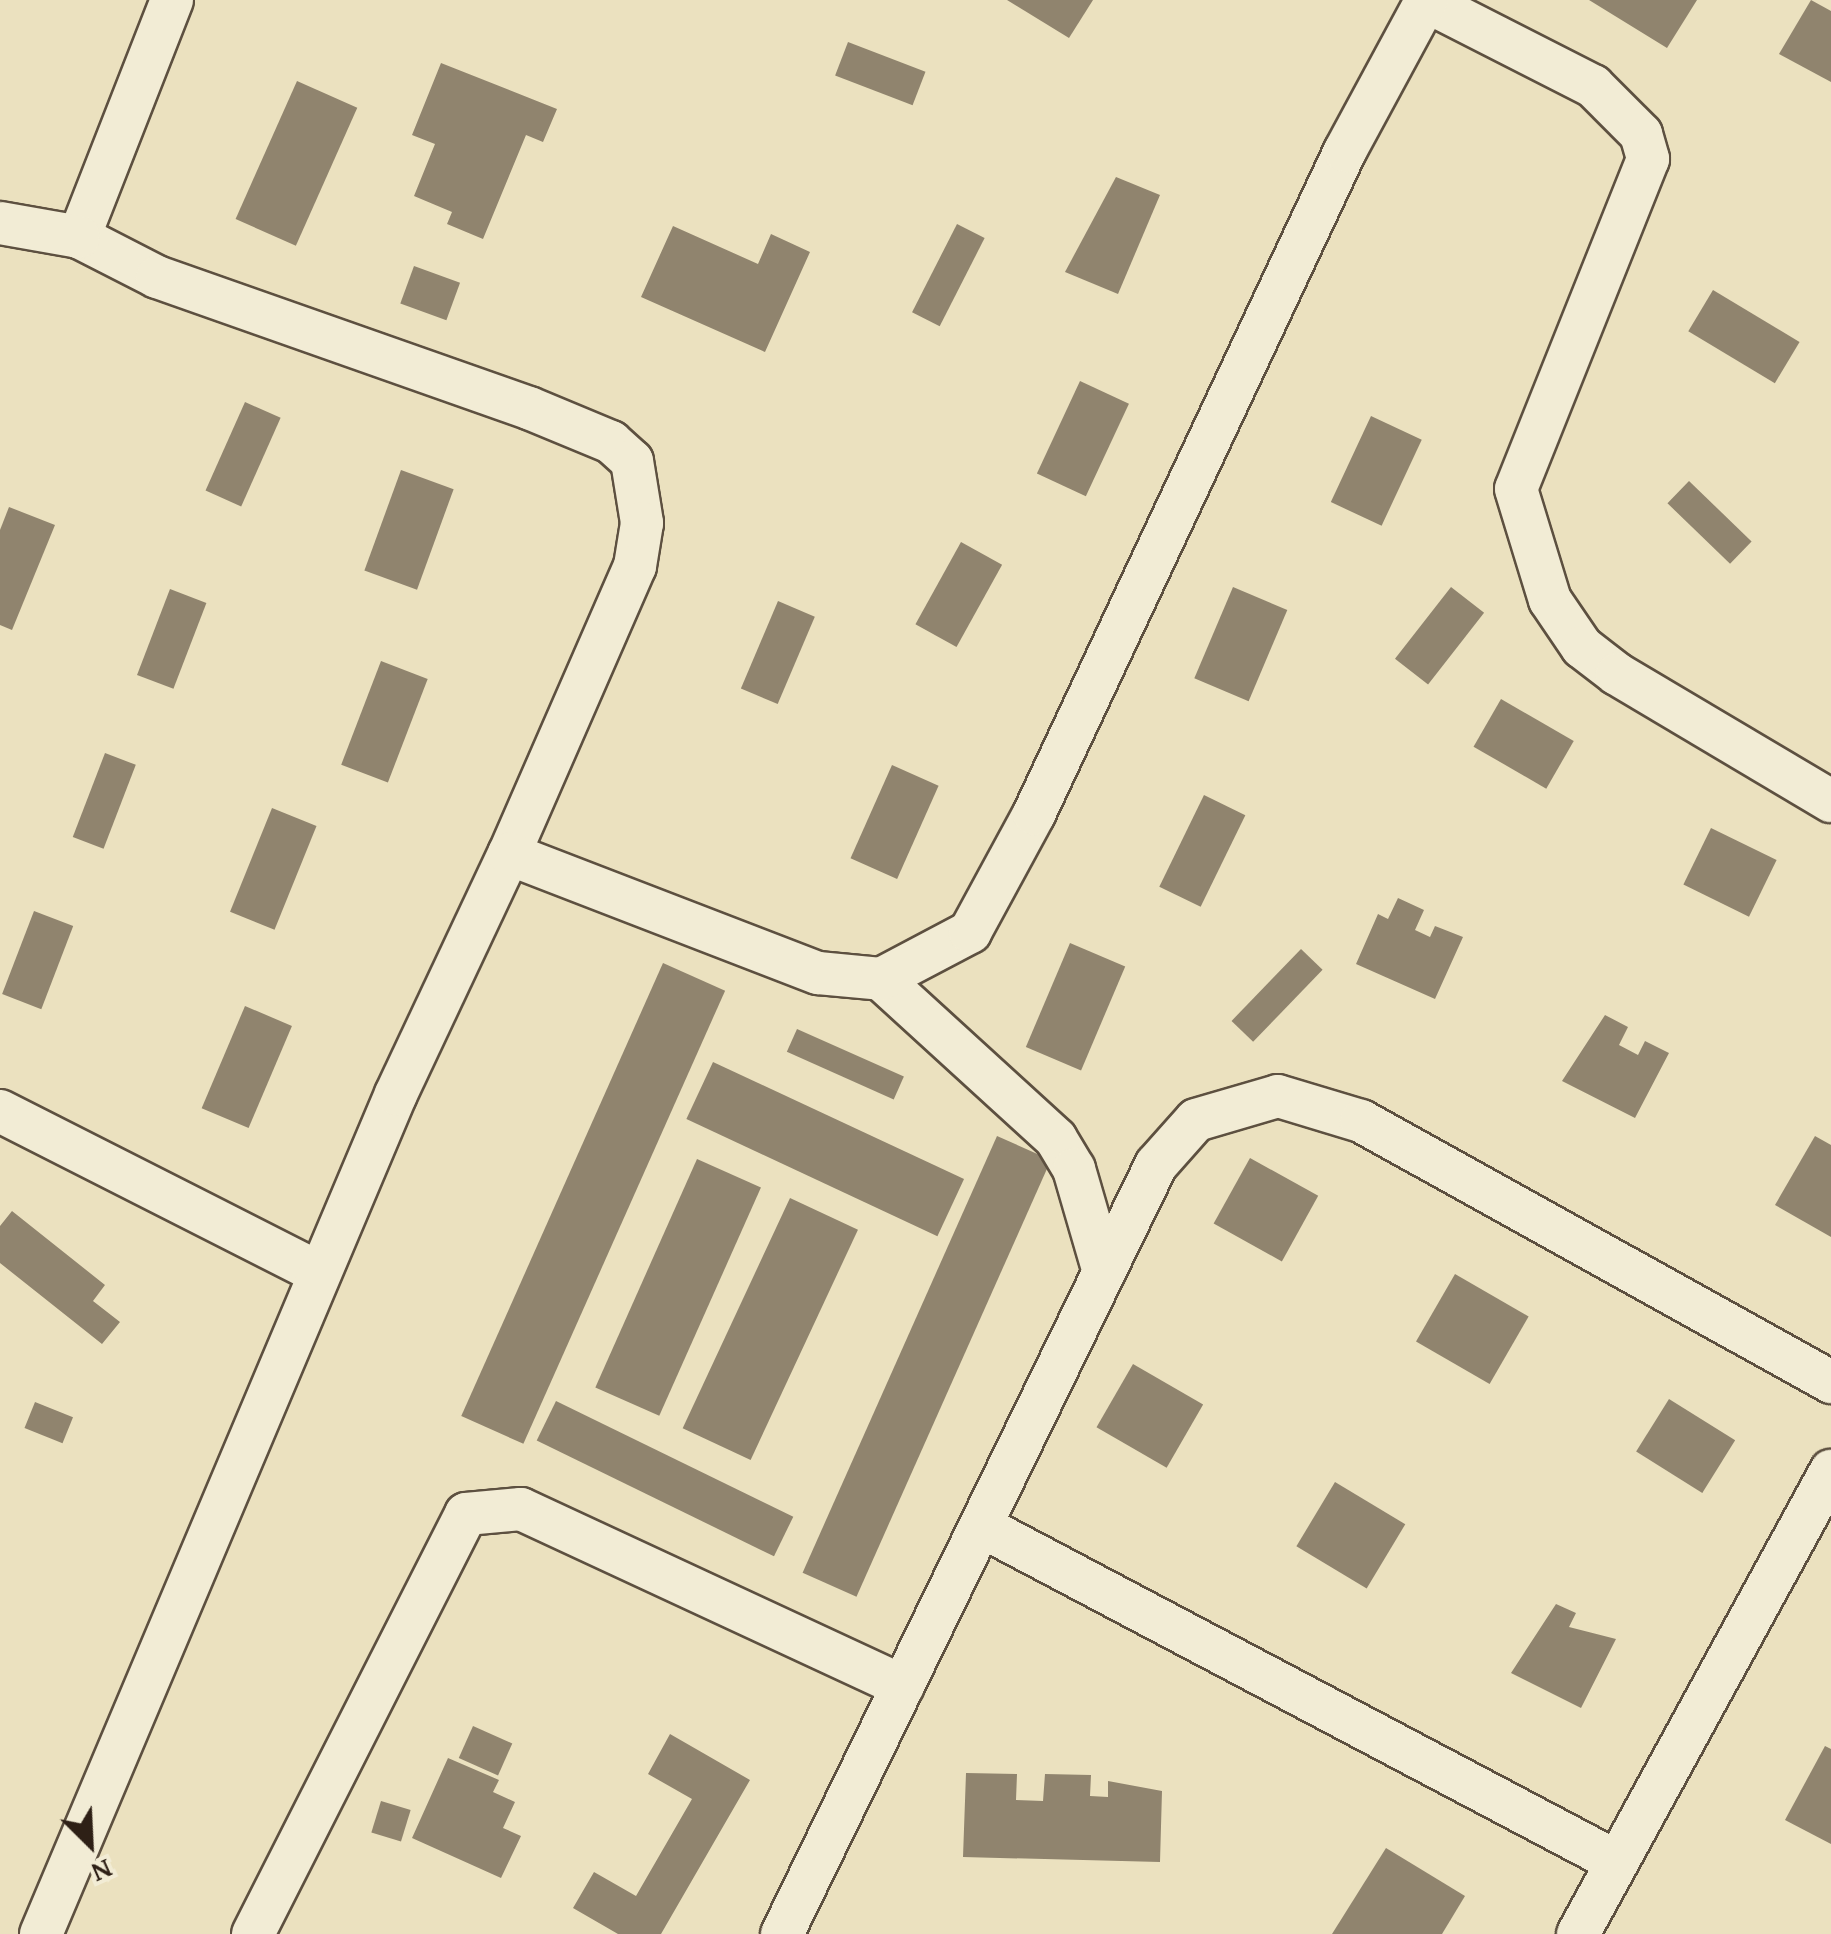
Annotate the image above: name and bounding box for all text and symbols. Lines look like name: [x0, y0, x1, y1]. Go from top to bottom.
north arrow: [40, 1794, 140, 1894]
text: N: [86, 1849, 119, 1894]

